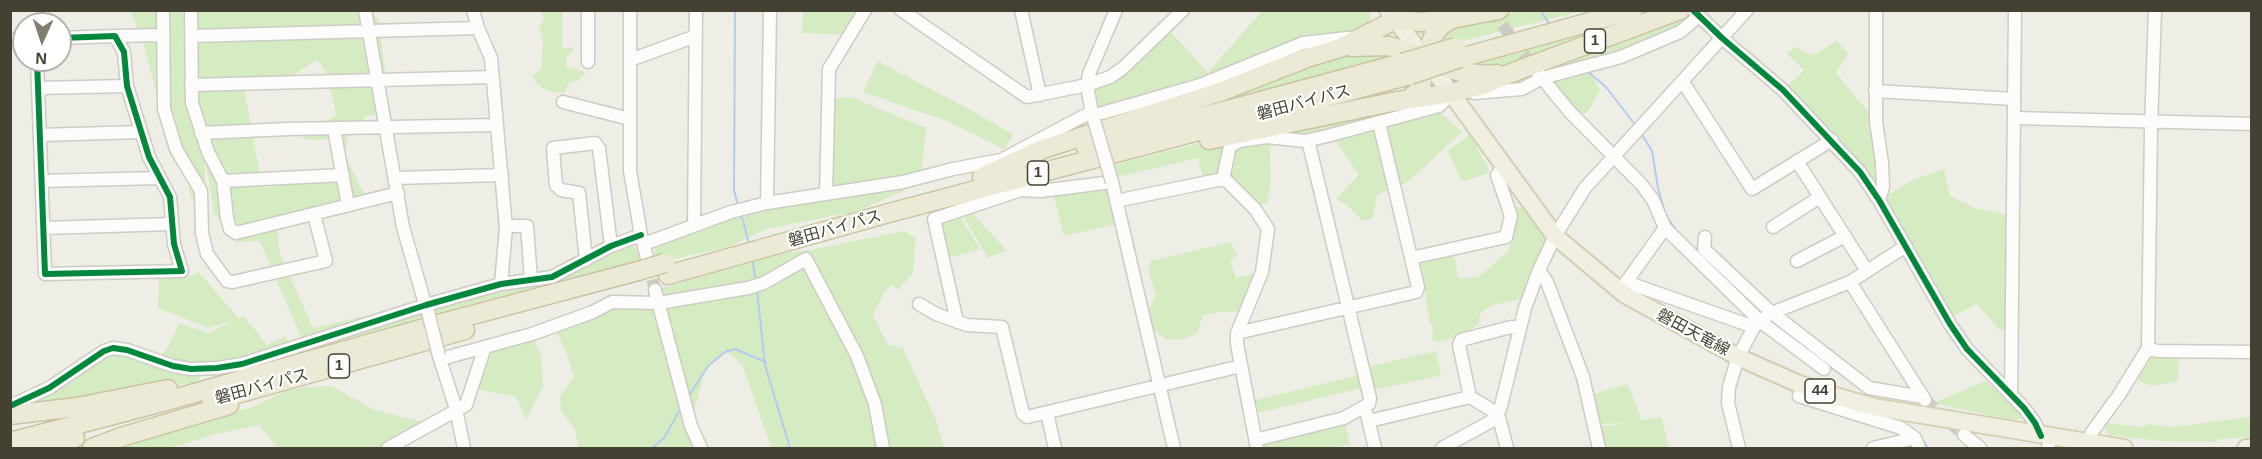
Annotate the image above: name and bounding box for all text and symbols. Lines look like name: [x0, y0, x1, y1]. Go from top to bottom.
north arrow: [12, 12, 72, 72]
road number: 1: [1584, 29, 1606, 53]
text: N: [35, 50, 47, 67]
street label: 磐田バイパス: [1255, 81, 1353, 125]
road number: 1: [1028, 161, 1048, 185]
street label: 磐田バイパス: [786, 207, 884, 251]
street label: 磐田天竜線: [1653, 306, 1733, 360]
road number: 1: [328, 354, 350, 378]
street label: 磐田バイパス: [213, 365, 311, 409]
road number: 44: [1805, 379, 1835, 403]

